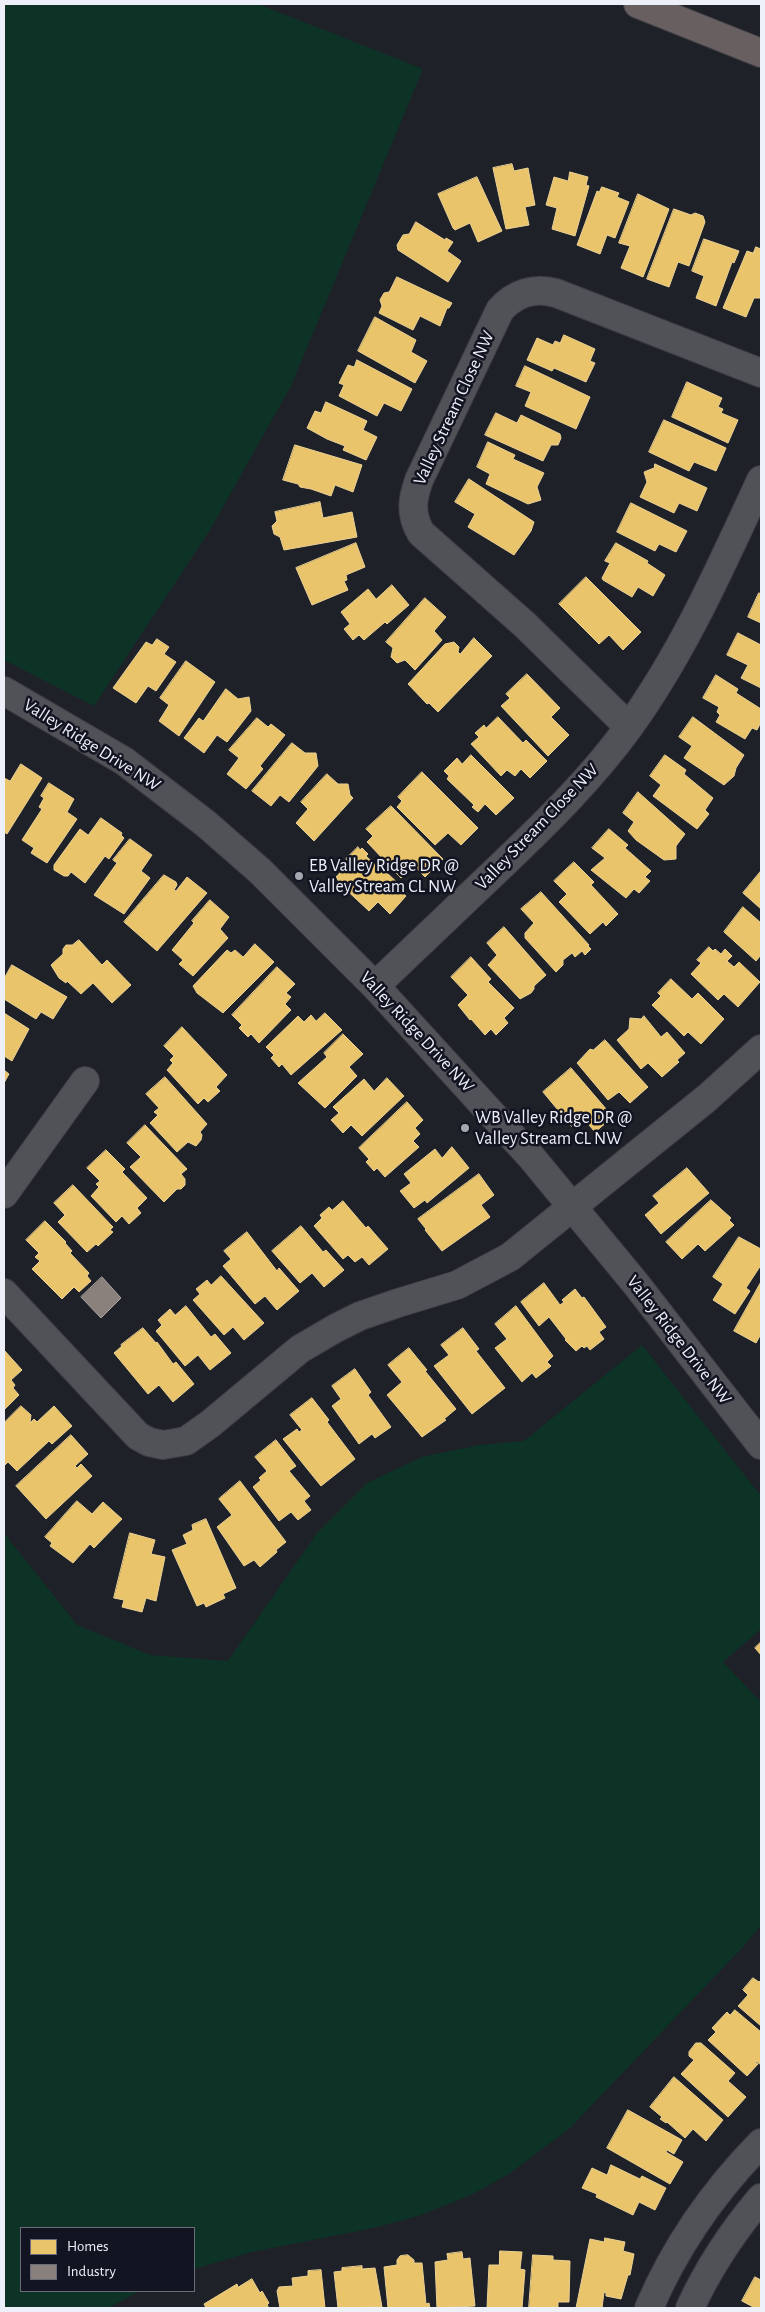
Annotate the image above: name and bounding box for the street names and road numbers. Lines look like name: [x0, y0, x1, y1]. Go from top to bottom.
street label: Valley Stream Close NW: [409, 327, 499, 489]
street label: Valley Ridge Drive NW: [19, 694, 165, 796]
street label: Valley Stream Close NW: [471, 759, 603, 895]
street label: Valley Ridge Drive NW: [355, 967, 479, 1097]
street label: Valley Ridge Drive NW: [622, 1271, 736, 1409]

